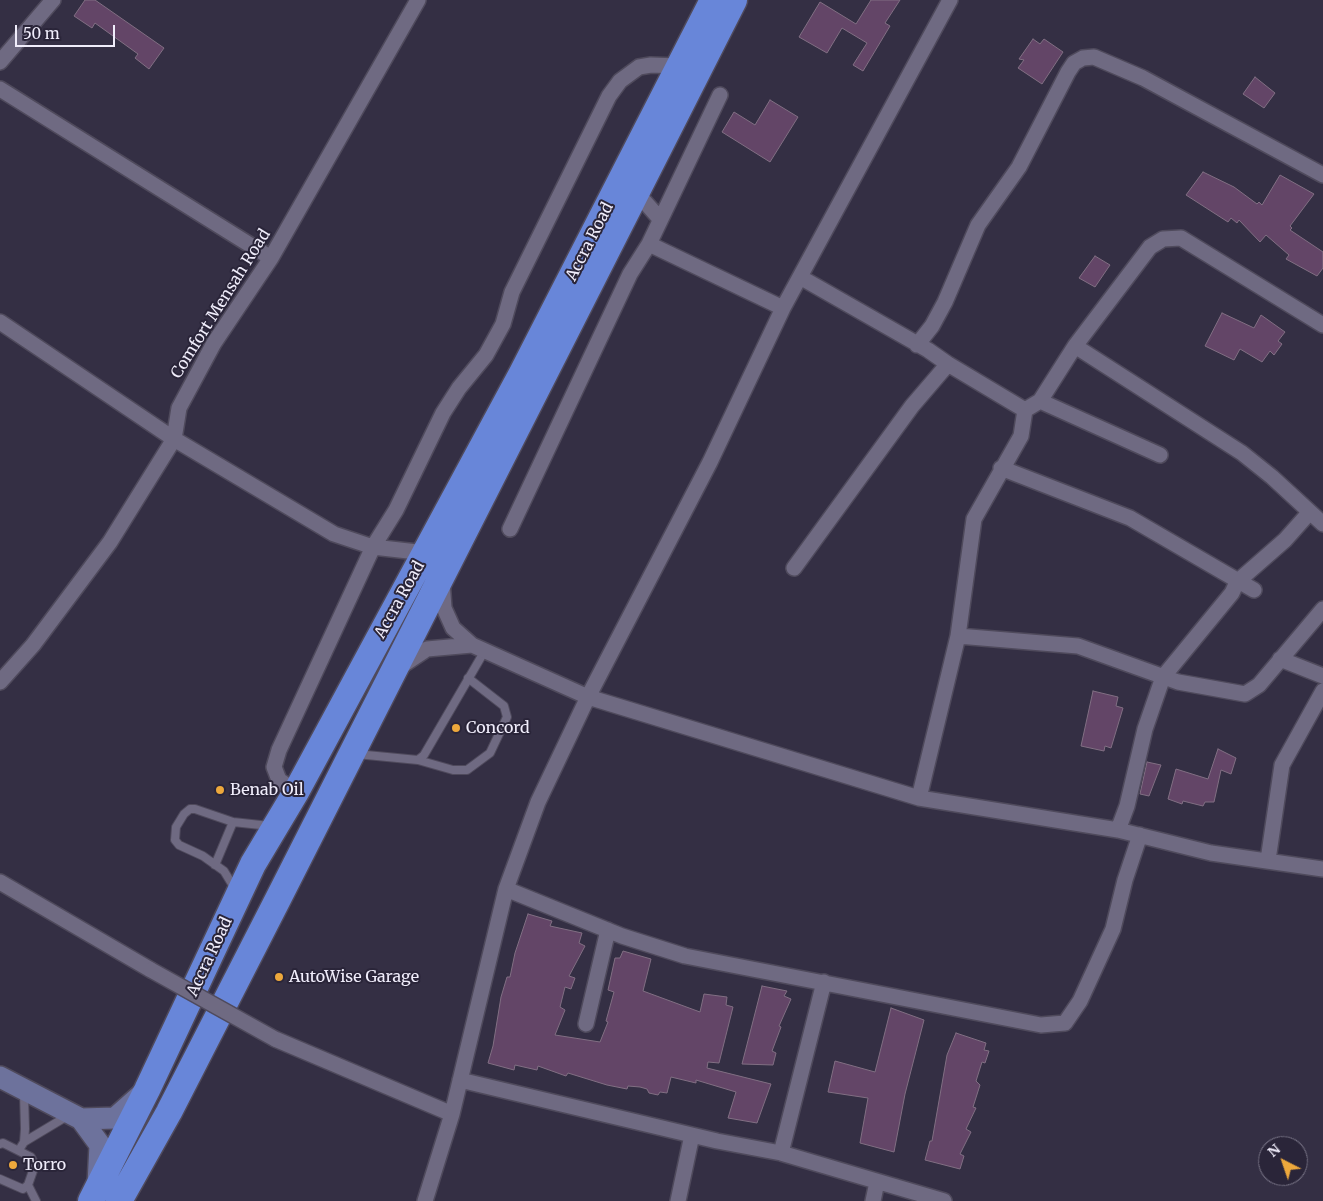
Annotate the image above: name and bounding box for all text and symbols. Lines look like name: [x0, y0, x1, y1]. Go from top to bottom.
scale bar: [18, 15, 118, 47]
text: 50 m: [23, 24, 60, 43]
street label: Accra Road: [562, 200, 618, 284]
street label: Comfort Mensah Road: [167, 226, 275, 382]
street label: Accra Road: [371, 558, 429, 642]
place label: Concord: [466, 718, 530, 738]
marker: Concord: [450, 722, 462, 734]
place label: Benab Oil: [230, 780, 304, 800]
marker: Benab Oil: [214, 784, 226, 796]
street label: Accra Road: [183, 914, 237, 1000]
place label: AutoWise Garage: [289, 967, 419, 987]
marker: AutoWise Garage: [273, 971, 285, 983]
north arrow: [1258, 1136, 1308, 1186]
text: N: [1264, 1140, 1284, 1161]
place label: Torro: [23, 1155, 66, 1175]
marker: Torro: [7, 1159, 19, 1171]

